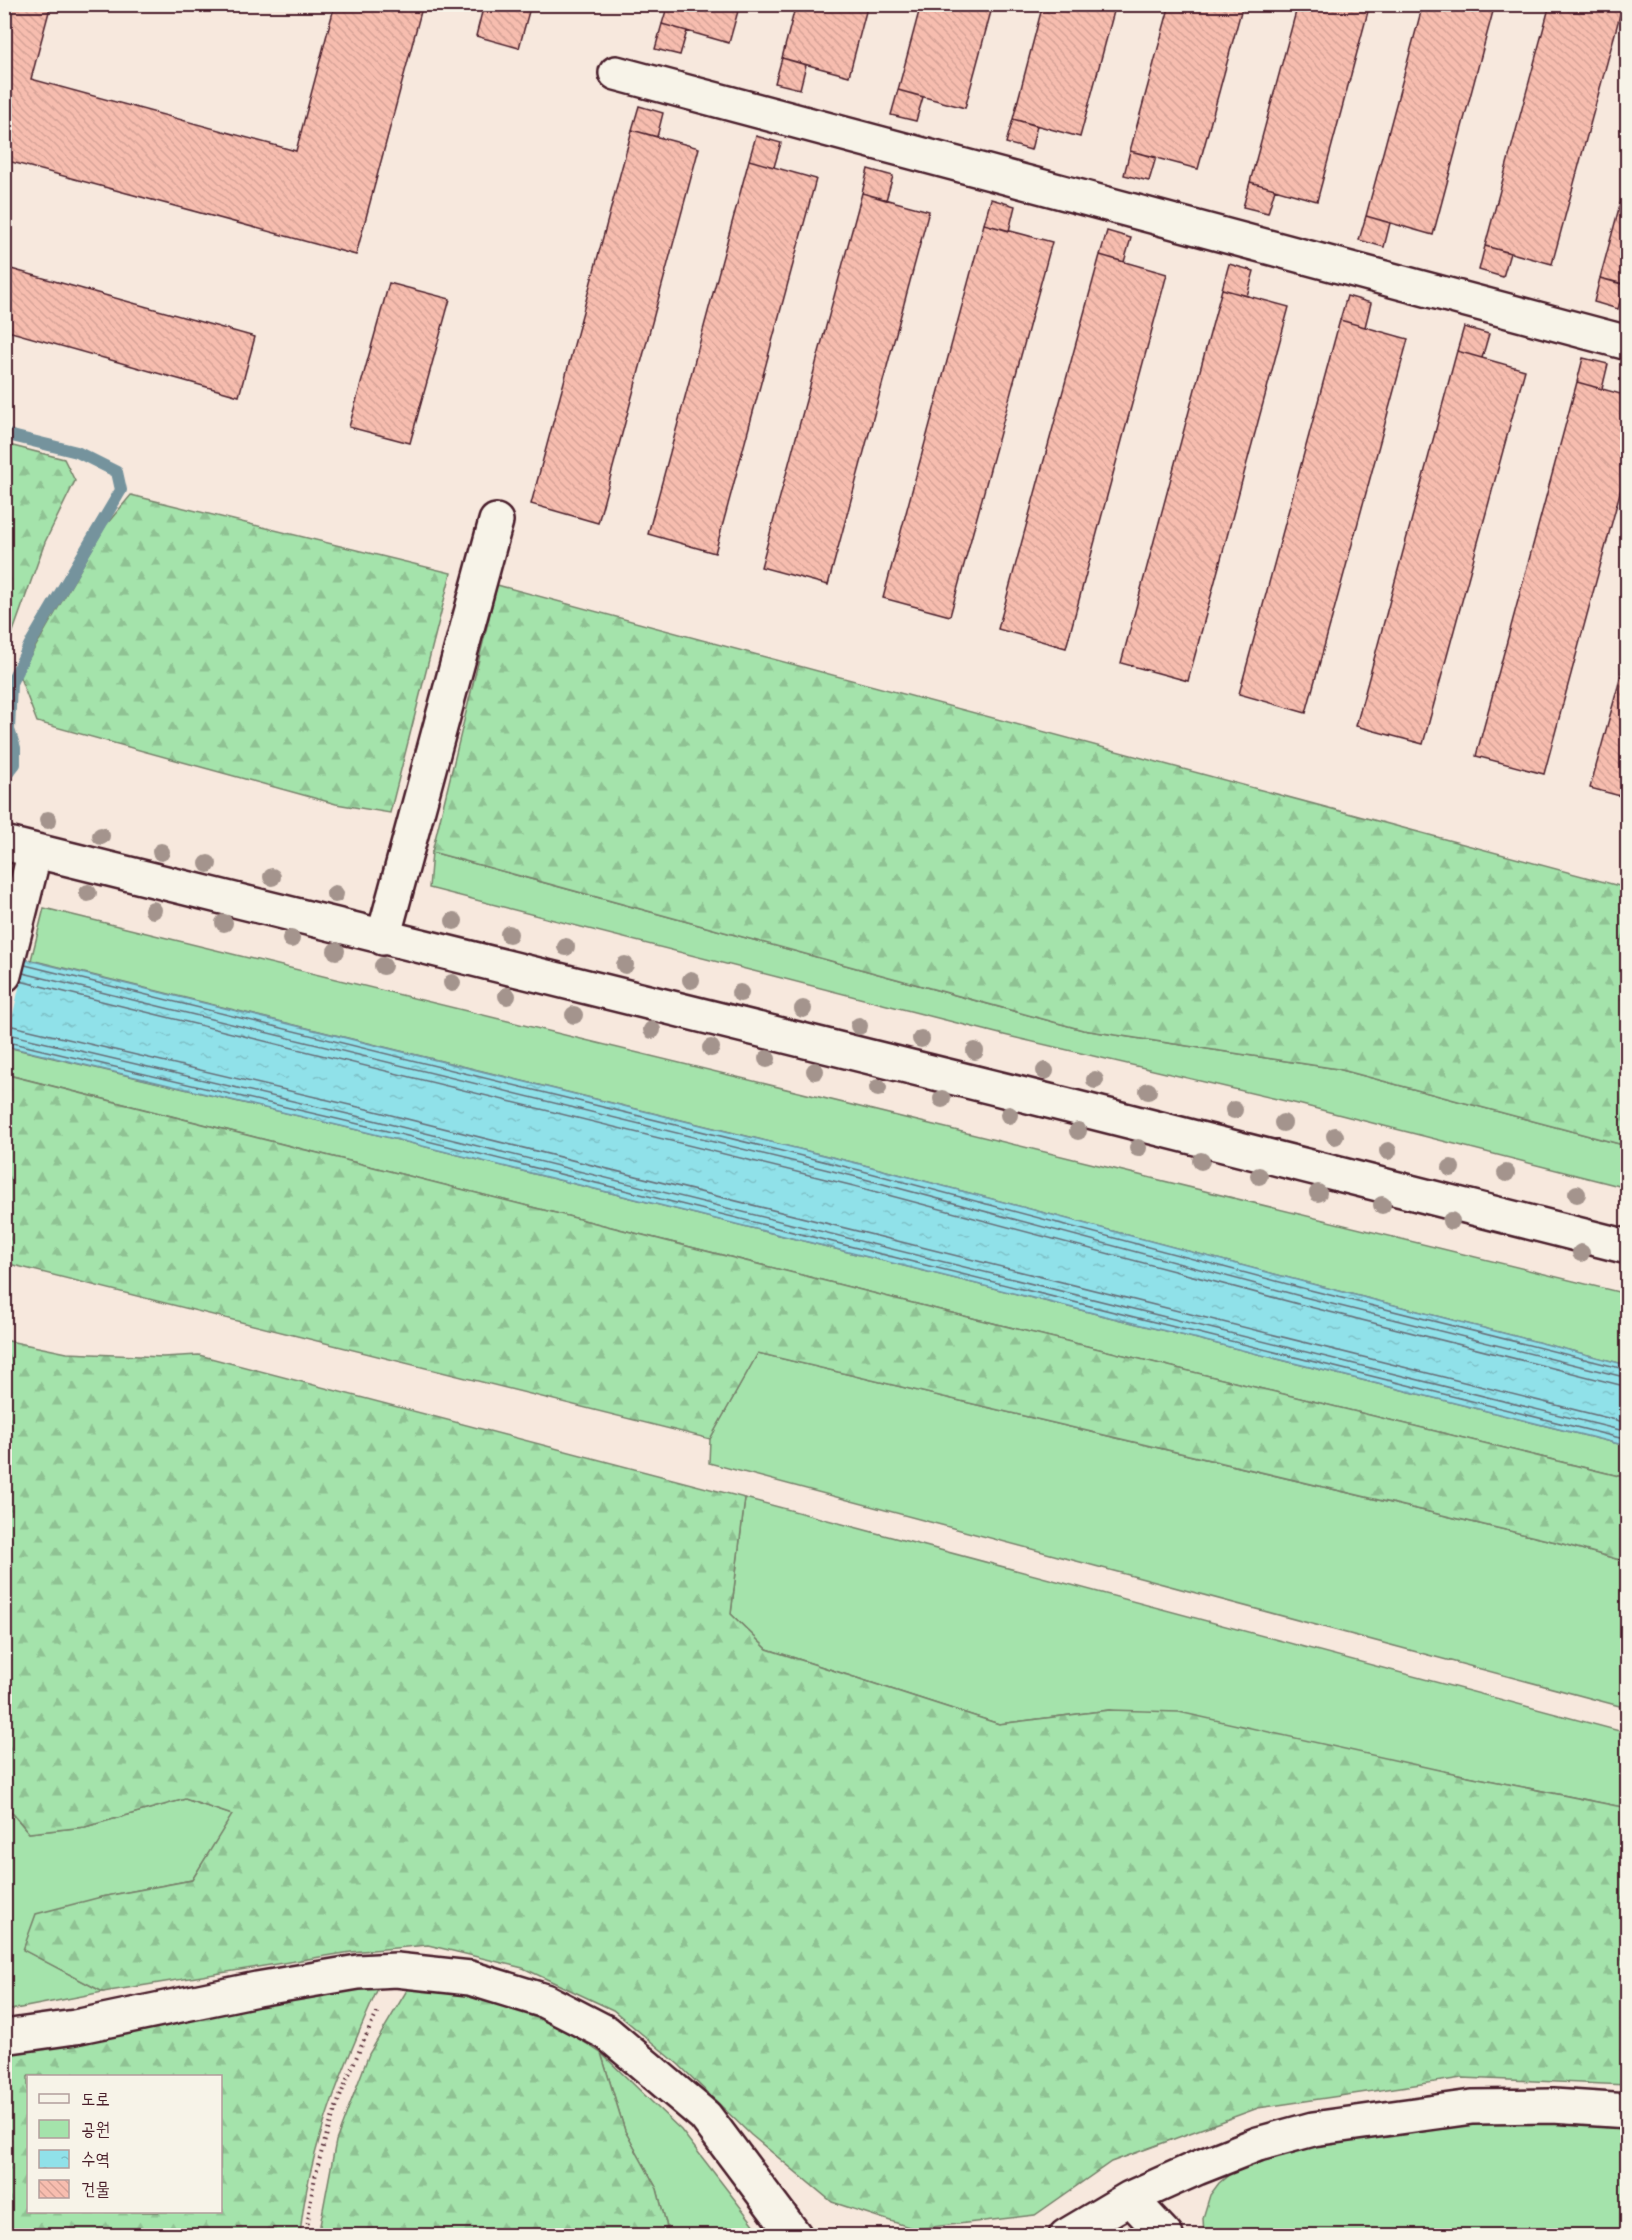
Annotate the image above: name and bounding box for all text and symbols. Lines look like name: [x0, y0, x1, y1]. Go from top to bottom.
legend: [27, 2075, 222, 2213]
text: 도로: [81, 2088, 110, 2111]
text: 공원: [81, 2118, 110, 2141]
text: 수역: [81, 2148, 110, 2171]
text: 건물: [81, 2178, 110, 2201]

